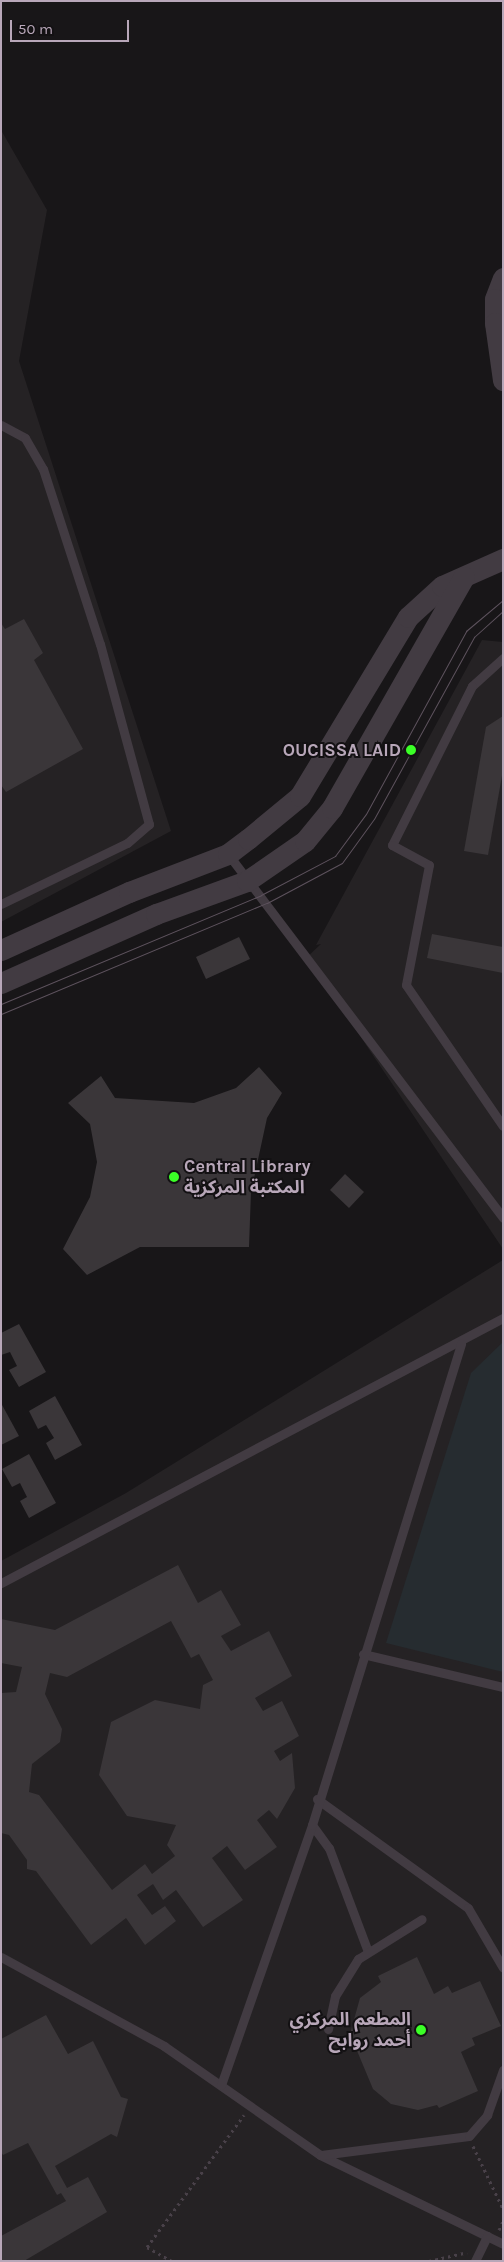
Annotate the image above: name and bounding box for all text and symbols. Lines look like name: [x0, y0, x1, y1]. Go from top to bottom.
scale bar: [12, 10, 131, 42]
text: 50 m: [18, 20, 53, 38]
place label: OUCISSA LAID: [283, 739, 401, 761]
marker: OUCISSA LAID: [405, 744, 417, 756]
place label: Central Library المكتبة المركزية: [184, 1156, 310, 1198]
marker: Central Library المكتبة المركزية: [168, 1171, 180, 1183]
place label: المطعم المركزي أحمد روابح: [289, 2009, 411, 2052]
marker: المطعم المركزي أحمد روابح: [415, 2024, 427, 2036]

